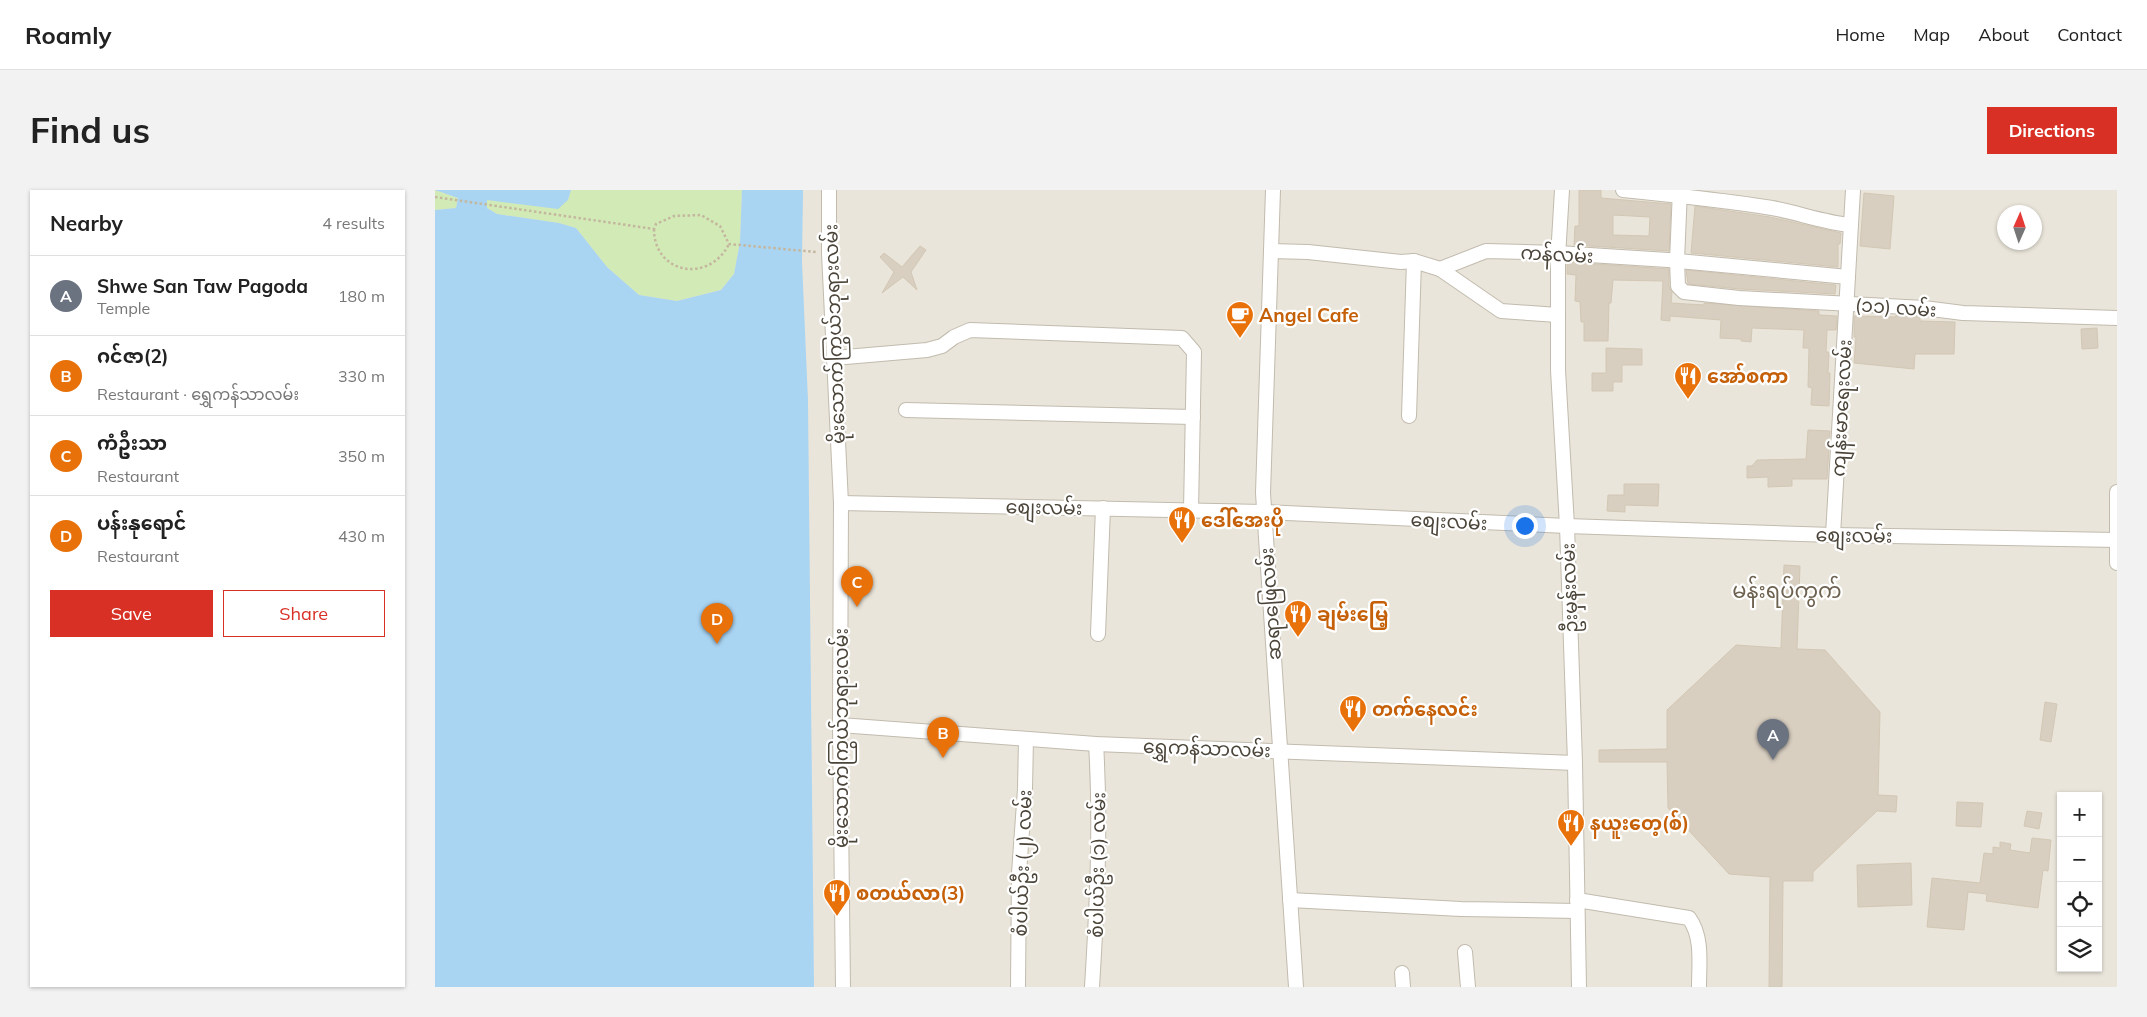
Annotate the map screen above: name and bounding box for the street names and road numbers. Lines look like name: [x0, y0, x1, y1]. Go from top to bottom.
street label: မိုးသောက်ကြွယ်ဘုရားလမ်း: [816, 223, 855, 444]
street label: ကန်လမ်း: [1520, 238, 1594, 272]
street label: (၁၁) လမ်း: [1854, 290, 1938, 322]
street label: ကျန်းမာရေးလမ်း: [1823, 339, 1861, 477]
street label: စျေးလမ်း: [1005, 492, 1083, 524]
street label: စျေးလမ်း: [1410, 505, 1488, 539]
street label: စျေးလမ်း: [1815, 520, 1893, 552]
street label: ဦးမှန်းလမ်း: [1553, 542, 1588, 634]
street label: ဆရာဖြေလမ်း: [1252, 547, 1290, 661]
street label: မိုးသောက်ကြွယ်ဘုရားလမ်း: [827, 628, 858, 848]
street label: ‌ရွှေကန်သာလမ်း: [1143, 732, 1271, 766]
street label: စံပါယ်ဦး (၂) လမ်း: [1005, 789, 1041, 937]
street label: စံပါယ်ဦး (၁) လမ်း: [1082, 792, 1114, 938]

